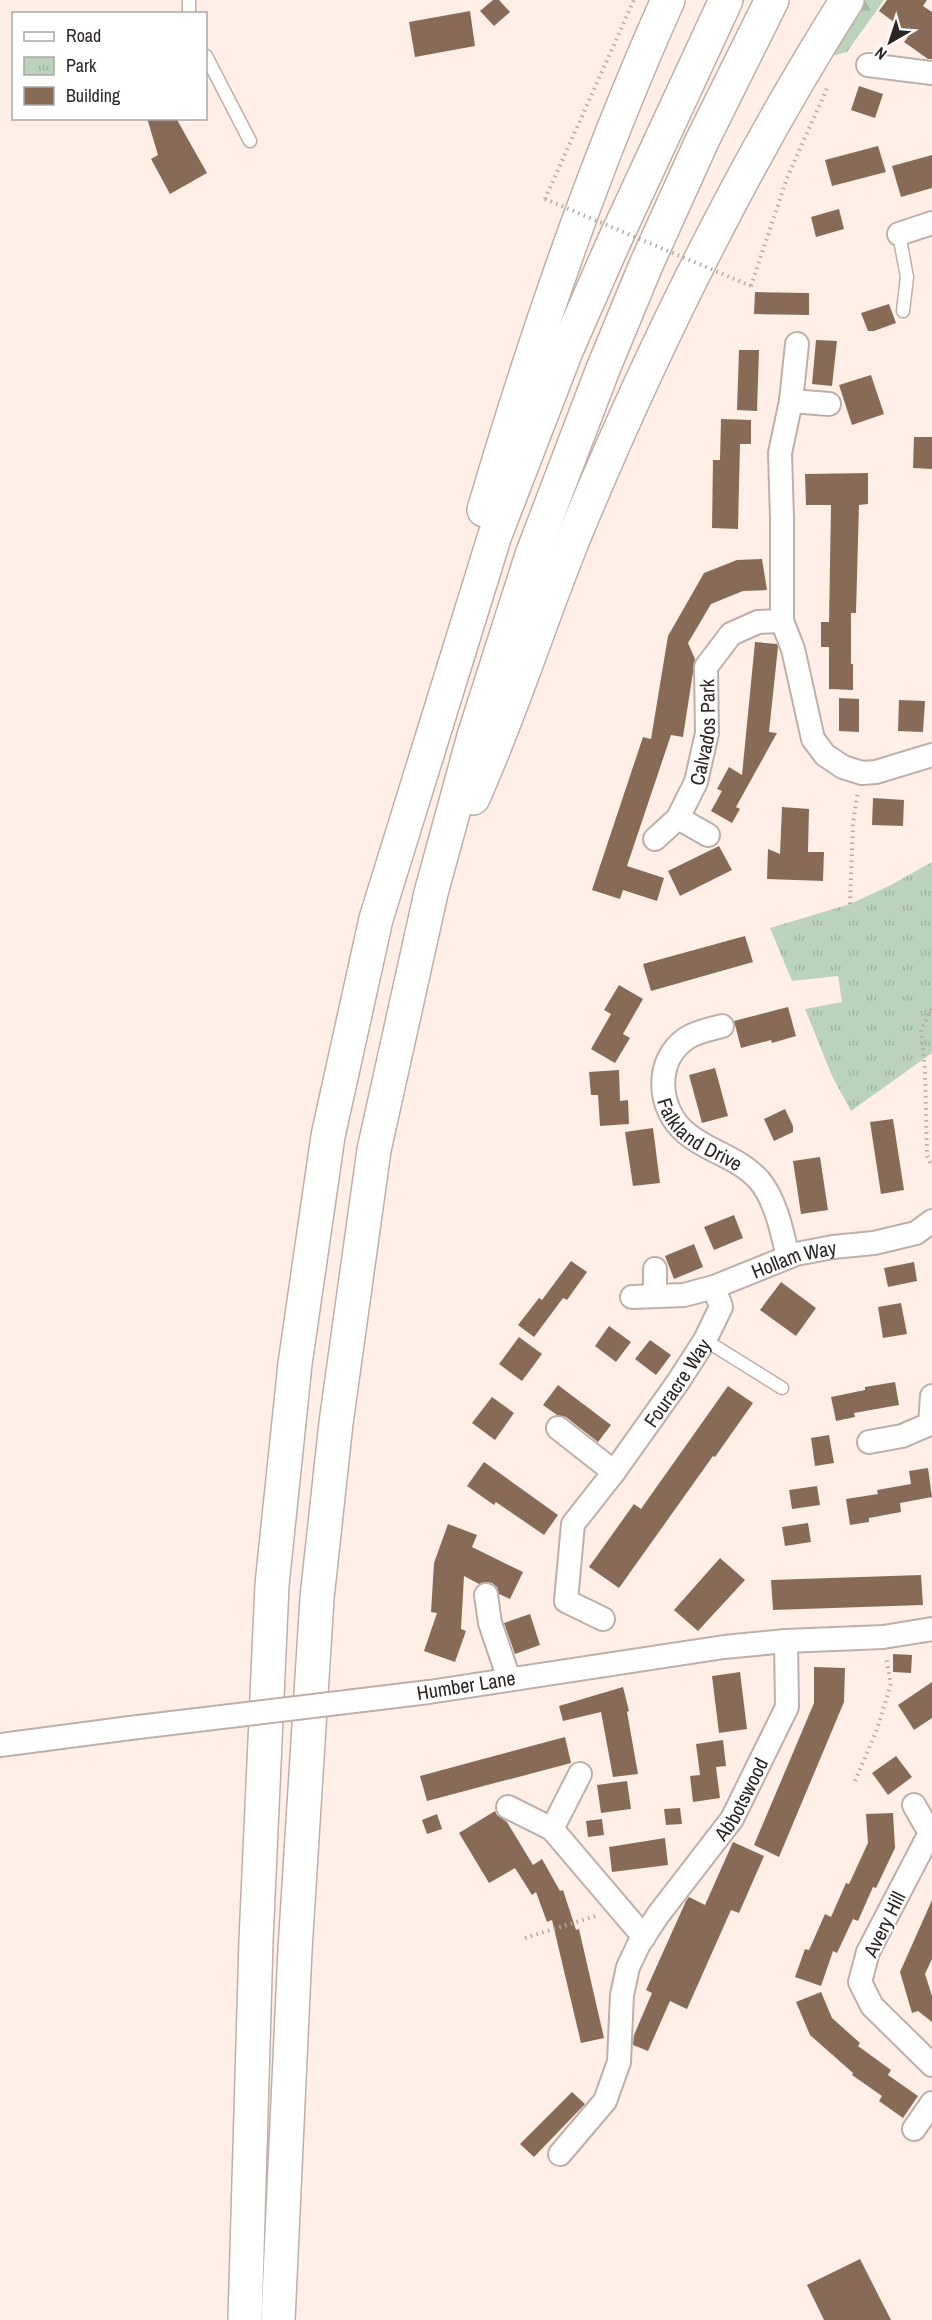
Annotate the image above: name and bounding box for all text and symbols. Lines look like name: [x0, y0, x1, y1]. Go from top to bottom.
legend: [12, 12, 207, 120]
north arrow: [860, 12, 920, 72]
text: Road: [66, 23, 101, 48]
text: N: [870, 42, 891, 65]
text: Park: [66, 53, 97, 78]
text: Building: [66, 83, 121, 108]
street label: Calvados Park: [682, 678, 721, 788]
street label: Falkland Drive: [652, 1094, 748, 1176]
street label: Hollam Way: [747, 1233, 839, 1284]
street label: Fouracre Way: [637, 1332, 717, 1432]
street label: Humber Lane: [415, 1664, 517, 1706]
street label: Abbotswood: [707, 1753, 774, 1846]
street label: Avery Hill: [856, 1887, 911, 1962]

